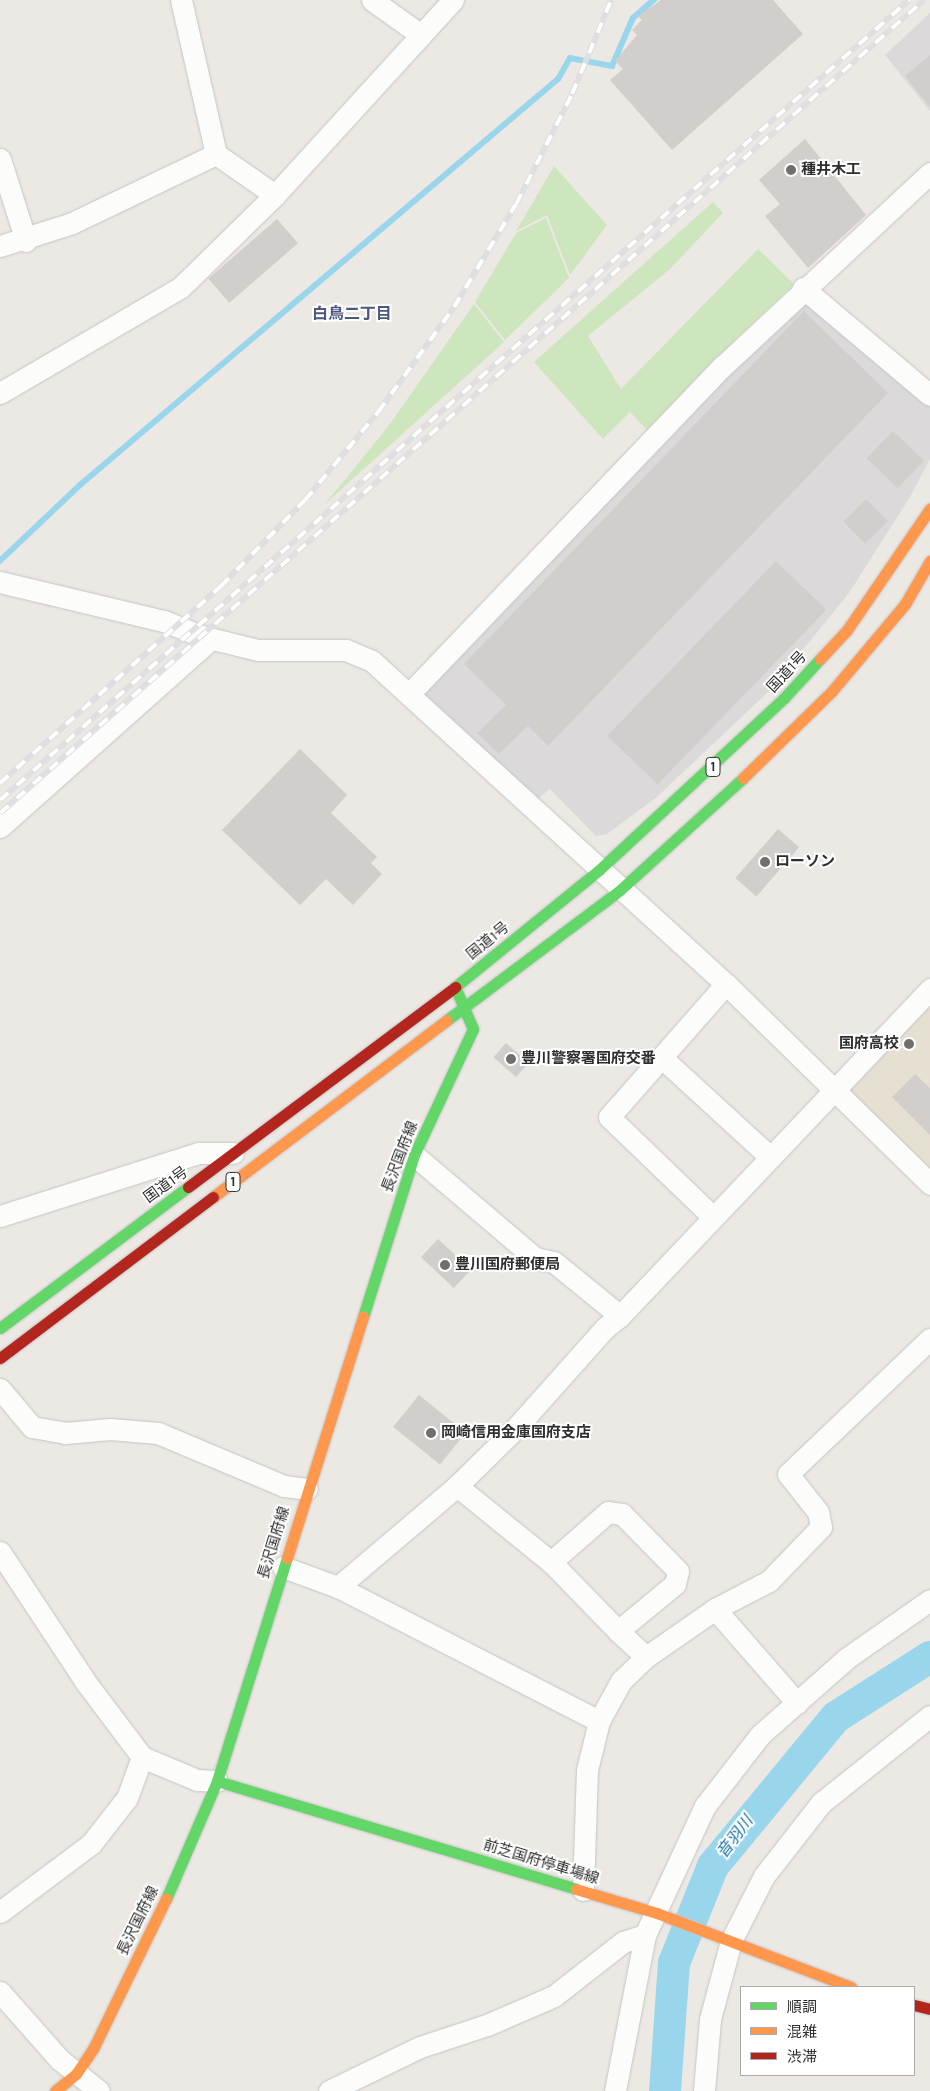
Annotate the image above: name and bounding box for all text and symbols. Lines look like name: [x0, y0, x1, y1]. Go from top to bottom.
place label: 種井木工: [801, 161, 861, 179]
marker: 種井木工: [785, 164, 797, 176]
district label: 白鳥二丁目: [312, 304, 392, 324]
street label: 国道1号: [763, 648, 811, 696]
road number: 1: [706, 756, 720, 779]
place label: ローソン: [775, 853, 835, 871]
marker: ローソン: [759, 856, 771, 868]
street label: 国道1号: [463, 918, 513, 964]
place label: 国府高校: [839, 1035, 899, 1053]
marker: 国府高校: [903, 1038, 915, 1050]
place label: 豊川警察署国府交番: [521, 1050, 656, 1068]
marker: 豊川警察署国府交番: [505, 1053, 517, 1065]
street label: 長沢国府線: [378, 1119, 422, 1195]
street label: 国道1号: [141, 1163, 191, 1207]
road number: 1: [226, 1170, 240, 1194]
place label: 豊川国府郵便局: [455, 1256, 560, 1274]
marker: 豊川国府郵便局: [439, 1259, 451, 1271]
place label: 岡崎信用金庫国府支店: [441, 1424, 591, 1442]
marker: 岡崎信用金庫国府支店: [425, 1427, 437, 1439]
street label: 長沢国府線: [254, 1505, 294, 1581]
water label: 音羽川: [713, 1812, 757, 1862]
street label: 前芝国府停車場線: [481, 1836, 601, 1888]
street label: 長沢国府線: [113, 1883, 163, 1959]
legend: [740, 1986, 915, 2076]
text: 順調: [787, 1998, 817, 2016]
text: 混雑: [787, 2023, 817, 2041]
text: 渋滞: [787, 2048, 817, 2066]

